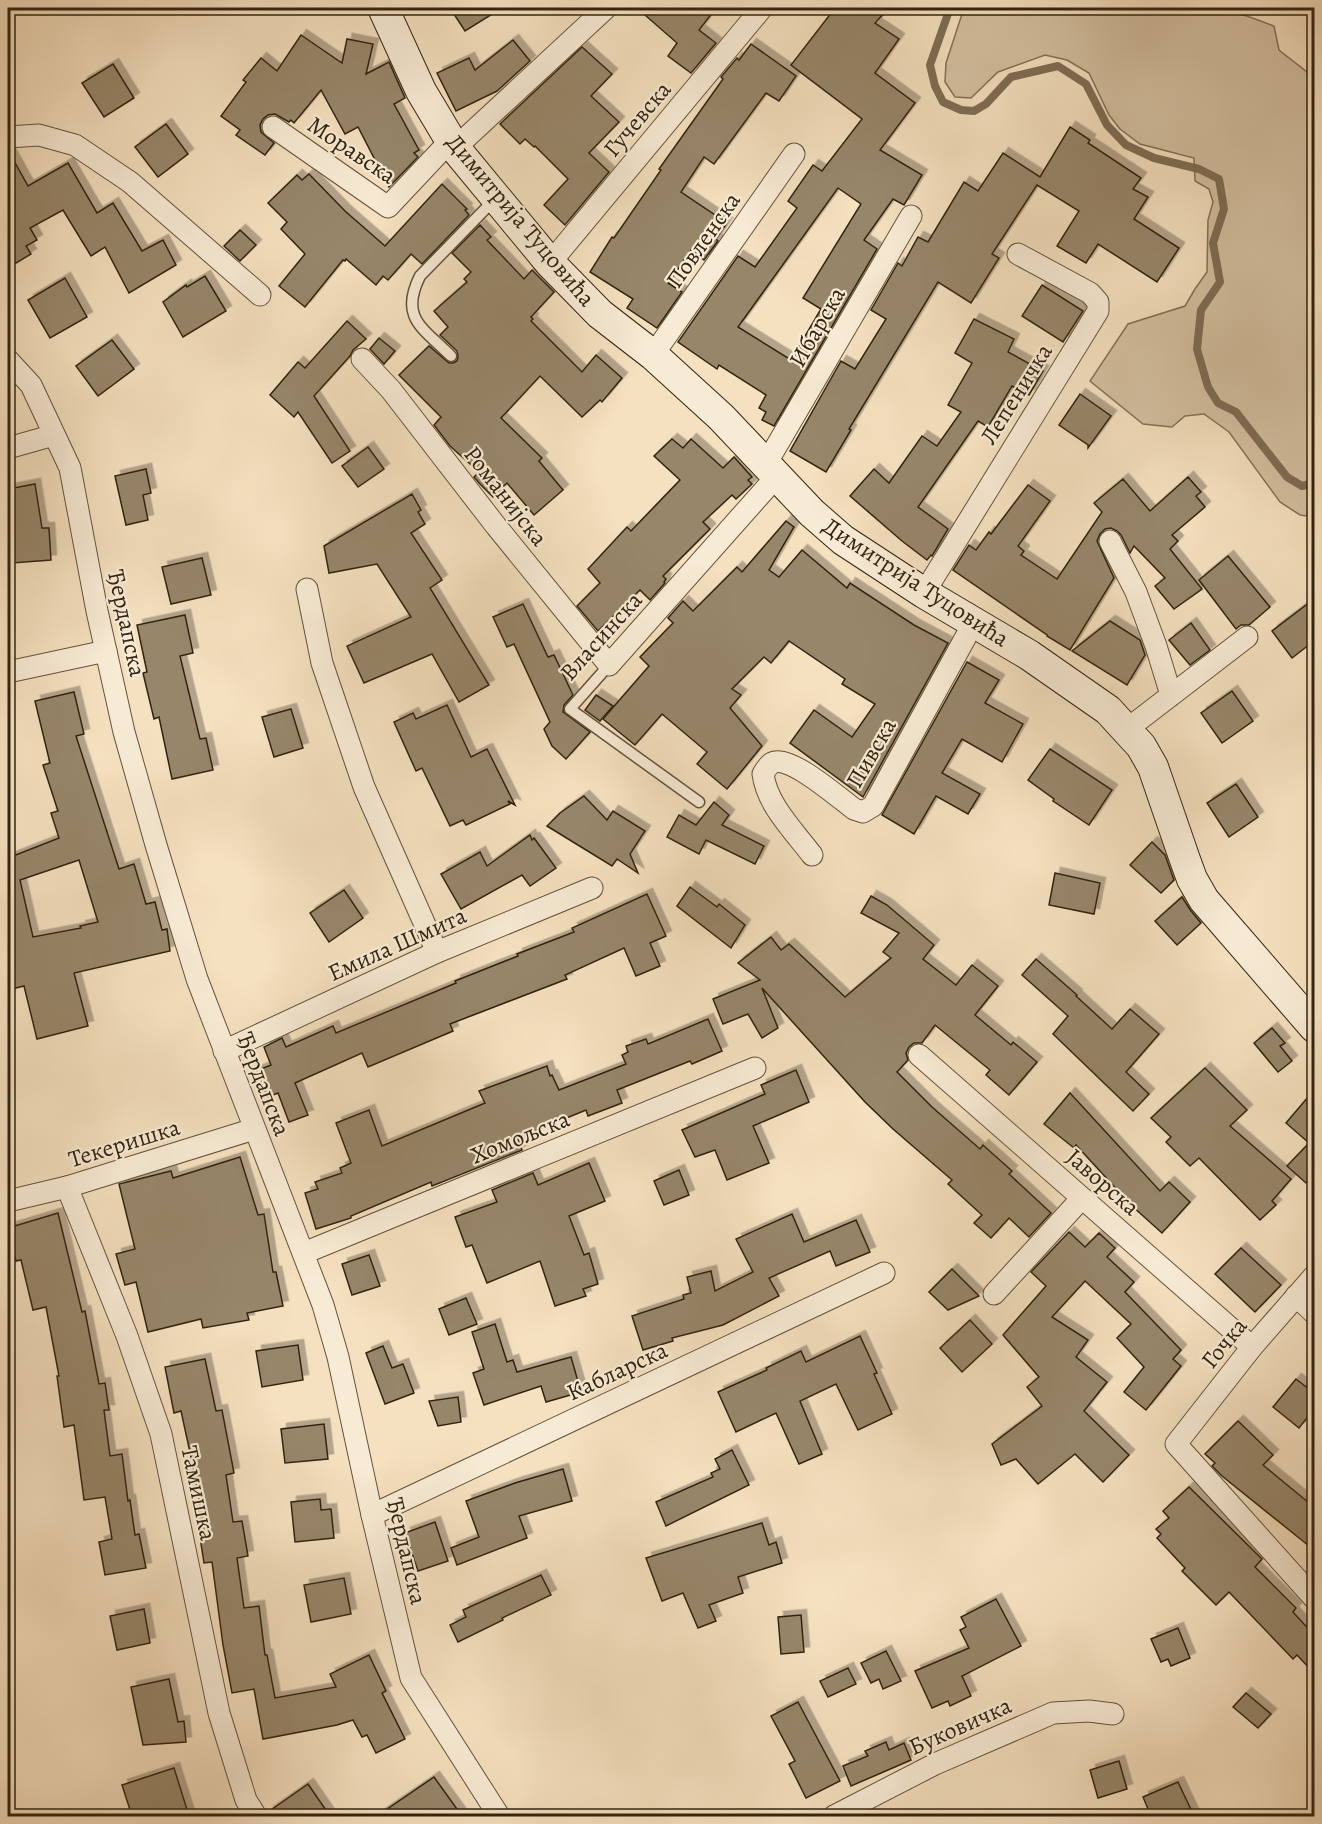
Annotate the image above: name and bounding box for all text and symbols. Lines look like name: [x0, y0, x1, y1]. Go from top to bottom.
street label: Гучевска: [596, 74, 678, 164]
street label: Моравска: [301, 109, 403, 191]
street label: Димитрија Туцовића: [439, 127, 603, 313]
street label: Повленска: [658, 186, 748, 294]
street label: Ибарска: [781, 281, 853, 373]
street label: Лепеничка: [972, 338, 1060, 450]
street label: Романијска: [457, 439, 555, 553]
street label: Димитрија Туцовића: [817, 510, 1015, 654]
street label: Ђердапска: [100, 566, 154, 680]
street label: Власинска: [553, 585, 649, 687]
street label: Пивска: [838, 712, 904, 794]
street label: Емила Шмита: [323, 899, 471, 989]
street label: Ђердапска: [230, 1027, 298, 1141]
street label: Хомољска: [466, 1103, 574, 1171]
street label: Текеришка: [64, 1111, 184, 1175]
street label: Јаворска: [1059, 1141, 1147, 1223]
street label: Гочка: [1194, 1311, 1254, 1375]
street label: Кабларска: [561, 1334, 673, 1408]
street label: Тамишка: [173, 1443, 225, 1543]
street label: Ђердапска: [379, 1494, 435, 1608]
street label: Буковичка: [904, 1689, 1016, 1763]

